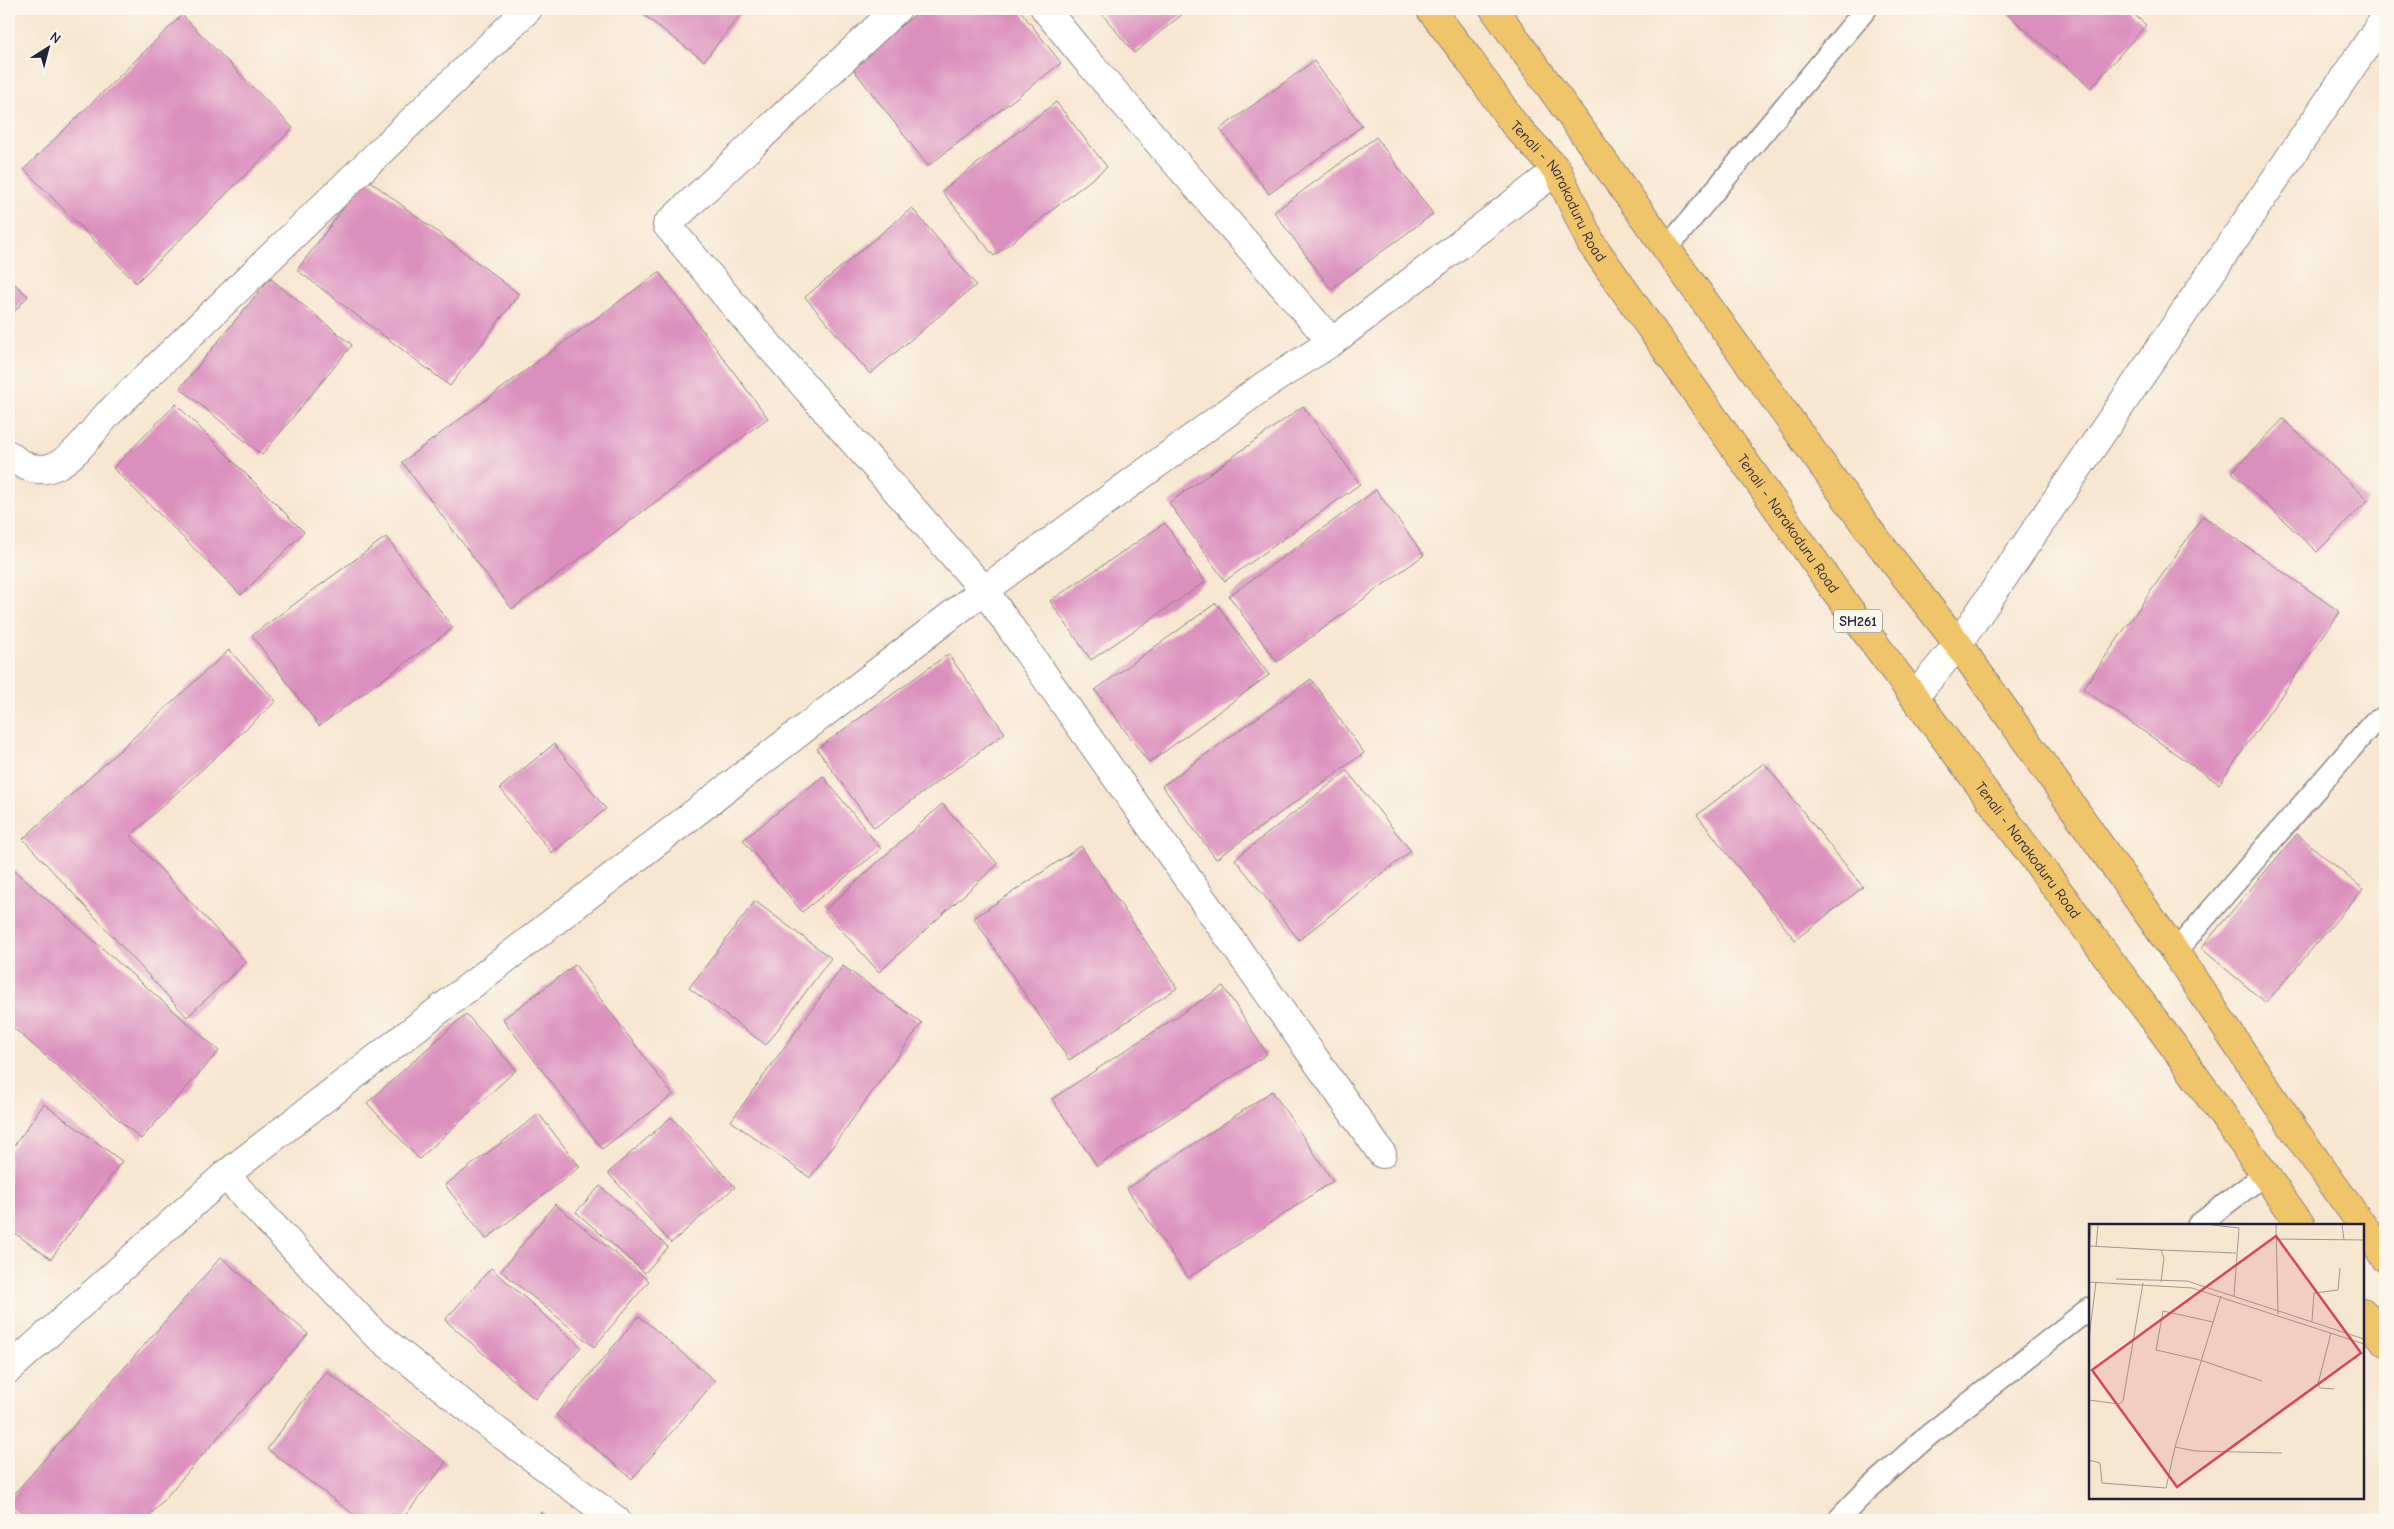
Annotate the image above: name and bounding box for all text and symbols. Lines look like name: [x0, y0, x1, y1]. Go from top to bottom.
north arrow: [22, 22, 72, 72]
text: N: [47, 28, 64, 47]
street label: Tenali - Narakoduru Road: [1507, 117, 1610, 265]
street label: Tenali - Narakoduru Road: [1733, 451, 1843, 597]
road number: SH261: [1834, 610, 1882, 632]
street label: Tenali - Narakoduru Road: [1971, 778, 2085, 922]
inset map: [2089, 1224, 2364, 1499]

